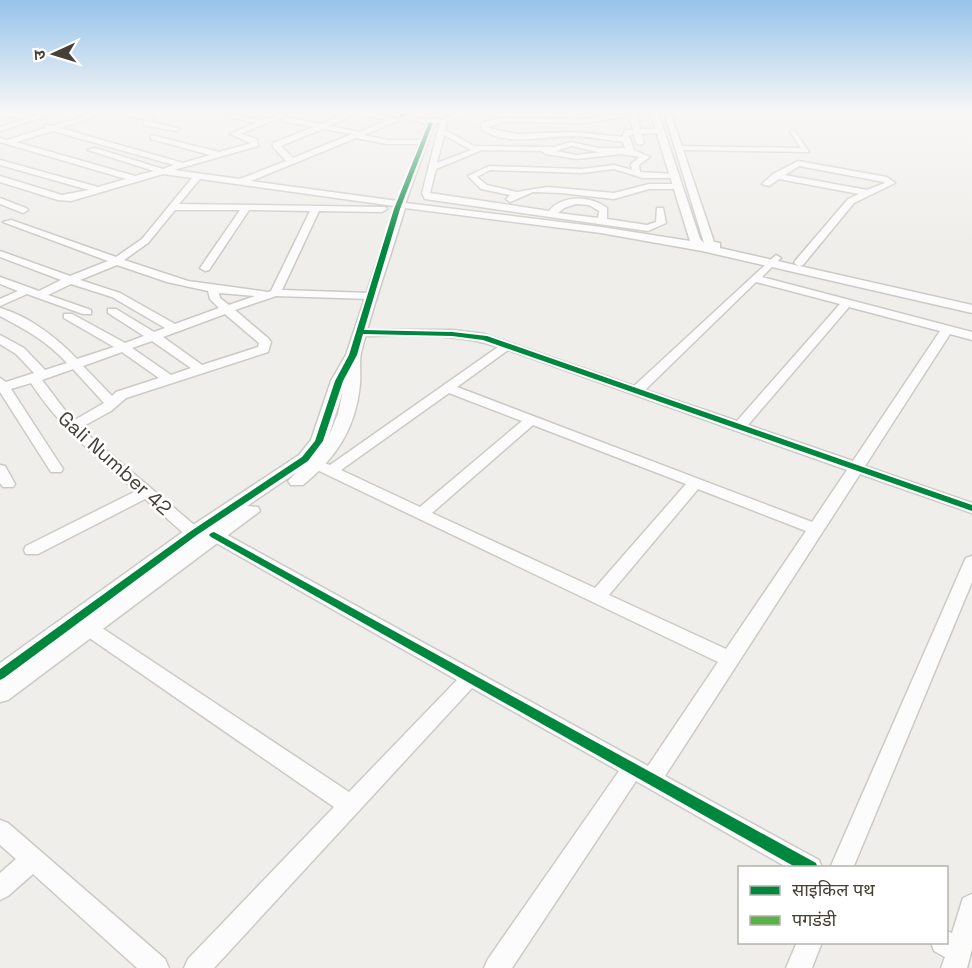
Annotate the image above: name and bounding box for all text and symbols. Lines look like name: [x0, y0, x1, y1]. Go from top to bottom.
north arrow: [24, 24, 84, 84]
text: उ: [29, 49, 50, 60]
street label: Gali Number 42: [53, 405, 177, 521]
legend: [738, 866, 948, 944]
text: साइकिल पथ: [792, 878, 875, 901]
text: पगडंडी: [792, 908, 837, 931]

